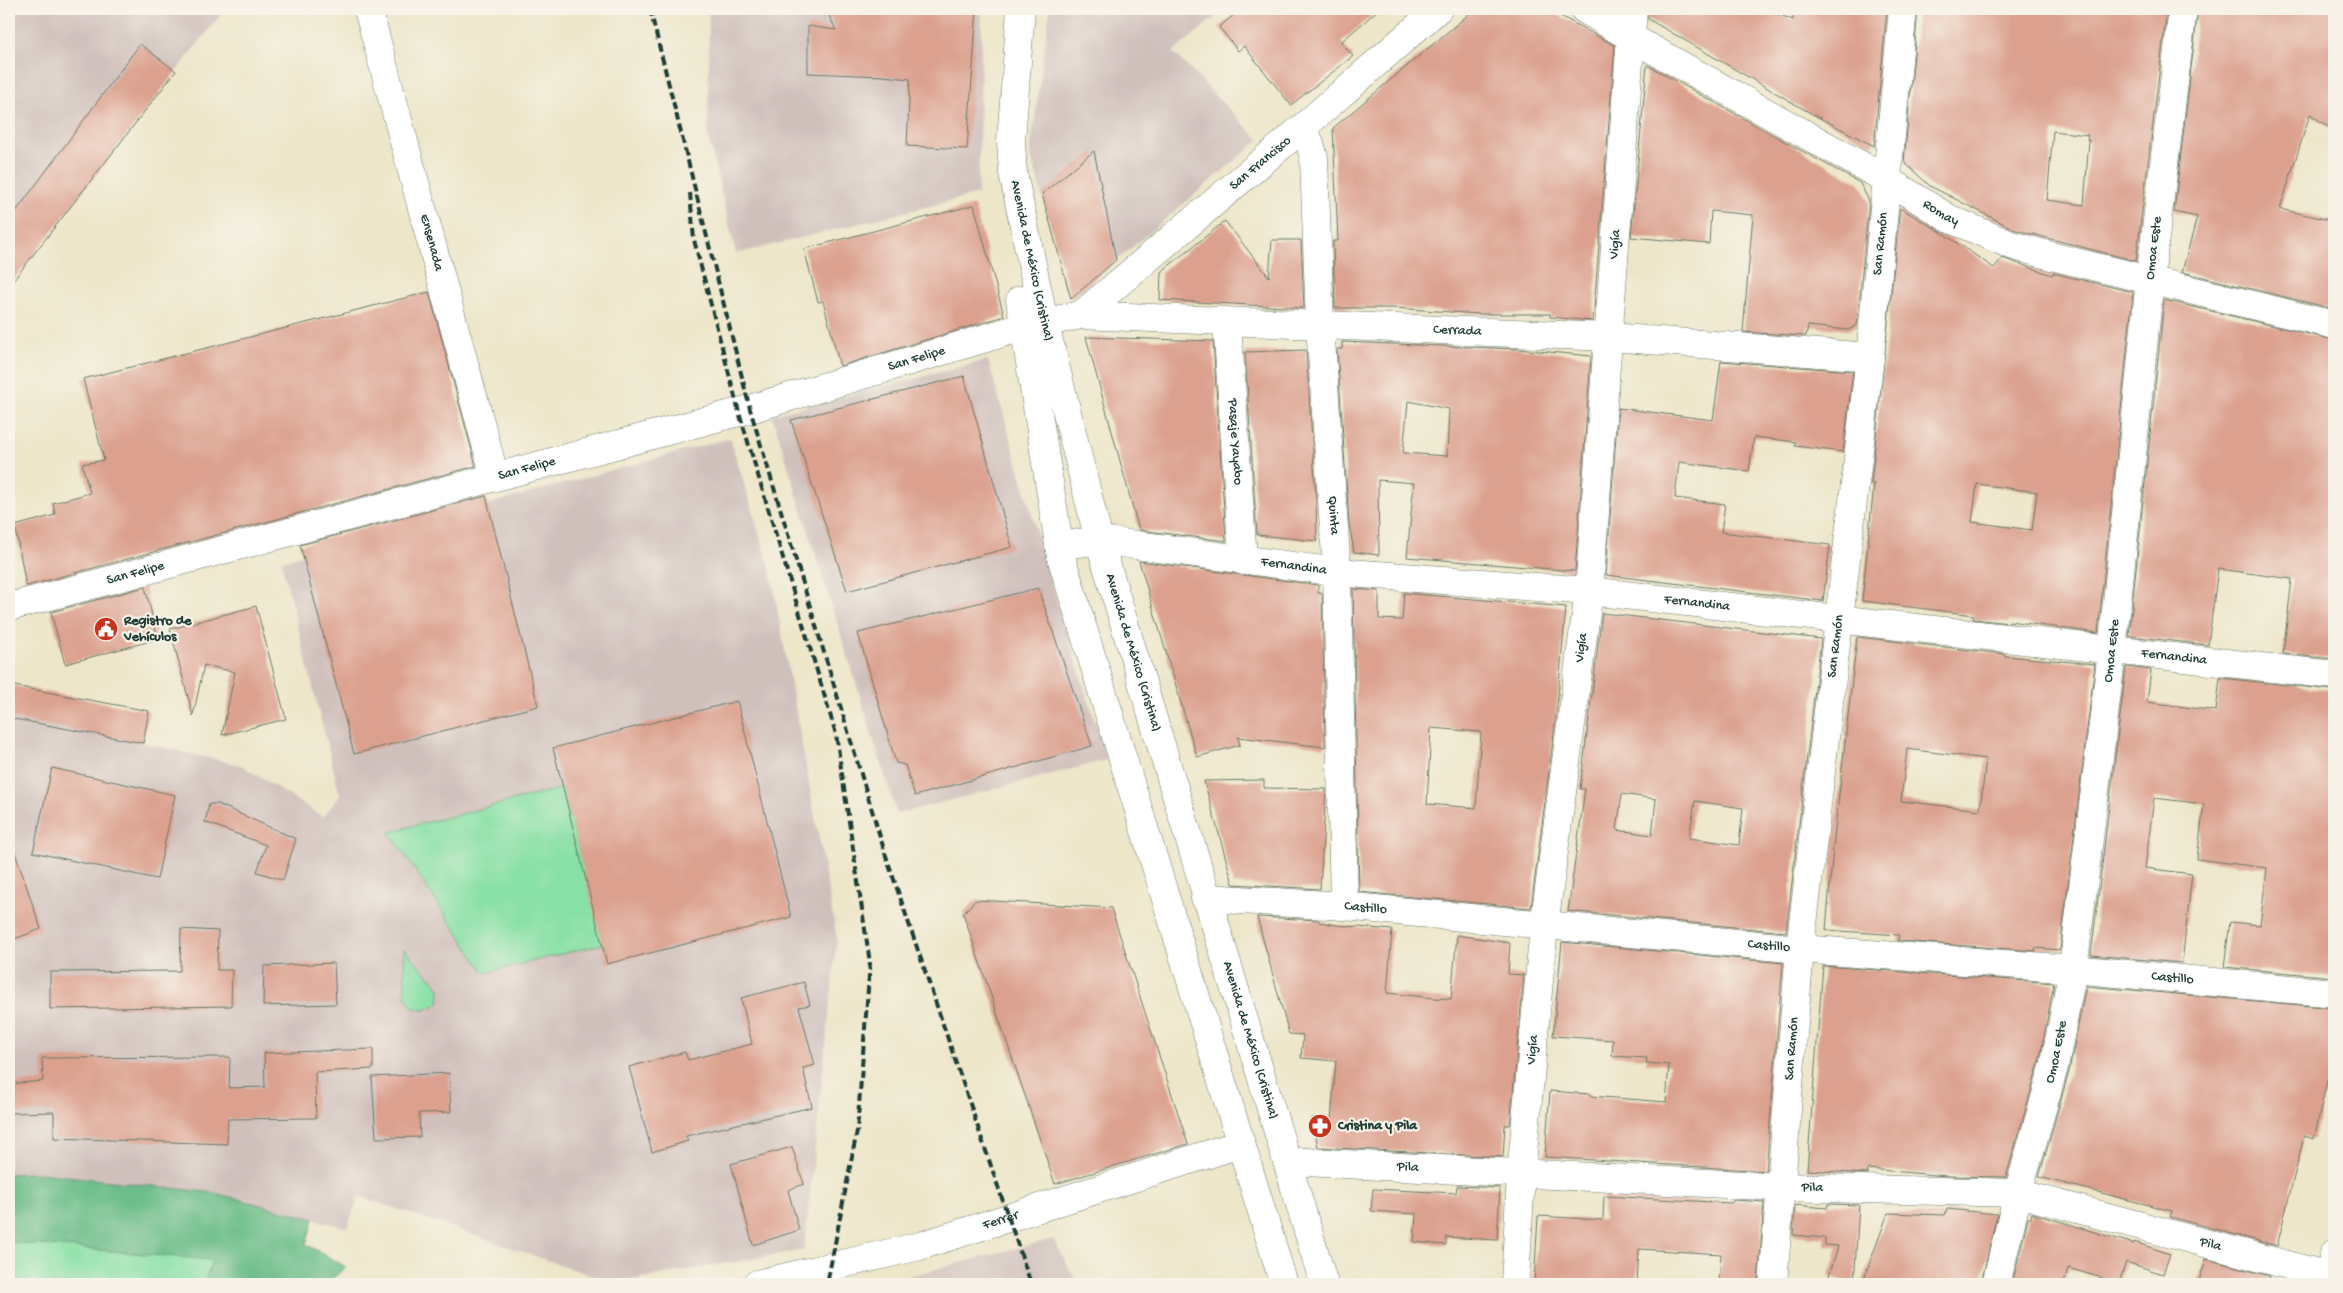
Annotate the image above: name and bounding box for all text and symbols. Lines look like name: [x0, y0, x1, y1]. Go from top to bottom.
street label: San Francisco: [1226, 132, 1295, 194]
street label: Avenida de México (Cristina): [1006, 179, 1057, 343]
street label: Romay: [1919, 196, 1961, 230]
street label: San Ramón: [1869, 211, 1892, 276]
street label: Ensenada: [416, 212, 448, 274]
street label: Omoa Este: [2141, 215, 2166, 281]
street label: Vigía: [1606, 228, 1625, 261]
street label: Cerrada: [1433, 321, 1483, 340]
street label: San Felipe: [886, 342, 948, 376]
street label: Pasaje Yayabo: [1224, 397, 1246, 486]
street label: San Felipe: [496, 453, 558, 484]
street label: Quinta: [1323, 495, 1343, 537]
street label: Fernandina: [1259, 553, 1329, 579]
street label: San Felipe: [105, 557, 167, 589]
street label: Avenida de México (Cristina): [1101, 572, 1165, 734]
street label: Fernandina: [1662, 591, 1732, 615]
place label: Registro de Vehículos: [123, 613, 192, 646]
street label: San Ramón: [1824, 613, 1848, 679]
public building icon: Registro de Vehículos: [93, 616, 119, 642]
street label: Omoa Este: [2100, 618, 2124, 683]
street label: Vigía: [1571, 631, 1592, 665]
street label: Fernandina: [2139, 645, 2209, 669]
street label: Castillo: [1344, 898, 1388, 919]
street label: Castillo: [1747, 936, 1791, 957]
street label: Avenida de México (Cristina): [1218, 959, 1282, 1121]
street label: Castillo: [2151, 968, 2195, 989]
street label: San Ramón: [1781, 1016, 1803, 1081]
street label: Omoa Este: [2041, 1018, 2071, 1085]
street label: Vigía: [1523, 1033, 1543, 1066]
pharmacy icon: Cristina y Pila: [1307, 1113, 1333, 1139]
place label: Cristina y Pila: [1337, 1118, 1418, 1135]
street label: Pila: [1396, 1158, 1420, 1176]
street label: Pila: [1800, 1179, 1825, 1197]
street label: Ferrer: [980, 1206, 1022, 1234]
street label: Pila: [2197, 1233, 2224, 1256]

